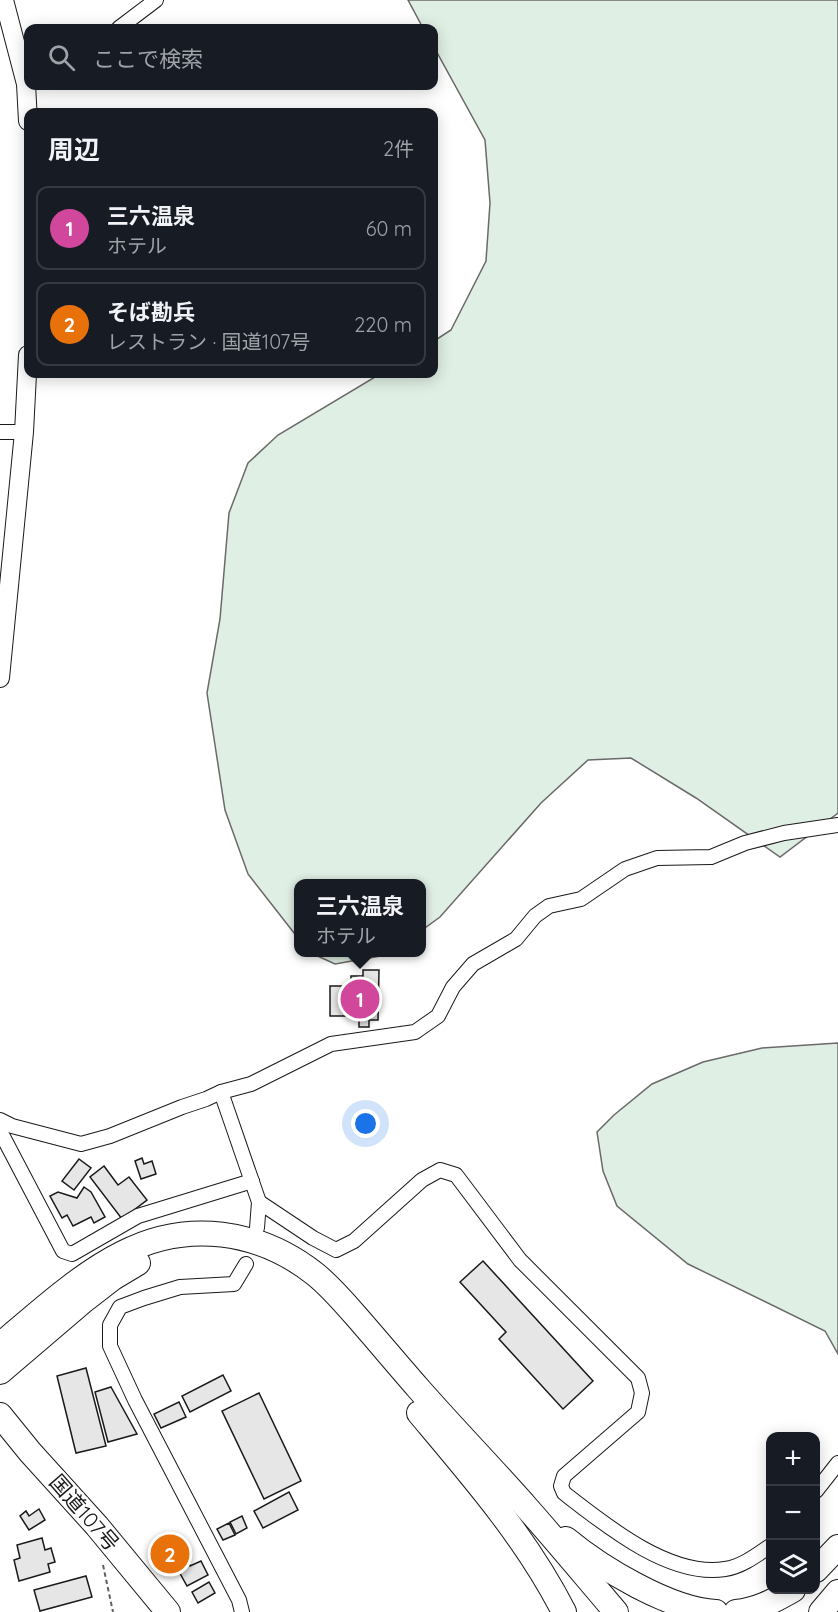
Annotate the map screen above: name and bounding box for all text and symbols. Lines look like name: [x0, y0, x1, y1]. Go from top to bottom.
search box: [24, 24, 438, 90]
icon: search: [45, 41, 78, 74]
text: ここで検索: [93, 45, 203, 73]
text: 周辺: [48, 133, 100, 166]
text: 2件: [383, 136, 414, 161]
text: 三六温泉: [107, 202, 195, 230]
text: 1: [66, 216, 73, 241]
text: 60 m: [366, 216, 412, 241]
text: ホテル: [107, 233, 167, 258]
text: そば勘兵: [107, 298, 195, 326]
text: 2: [64, 312, 75, 337]
text: 220 m: [354, 312, 412, 337]
text: レストラン · 国道107号: [107, 329, 310, 354]
popup: [294, 879, 426, 957]
text: 三六温泉: [316, 892, 404, 920]
text: ホテル: [316, 923, 376, 948]
pin: 1: [340, 976, 380, 1022]
your location: [351, 1109, 380, 1138]
map controls: [766, 1432, 820, 1594]
button: +: [766, 1432, 820, 1486]
street label: 国道107号: [44, 1469, 125, 1556]
button: −: [766, 1486, 820, 1540]
pin: 2: [150, 1532, 190, 1576]
button: layers: [766, 1540, 820, 1594]

